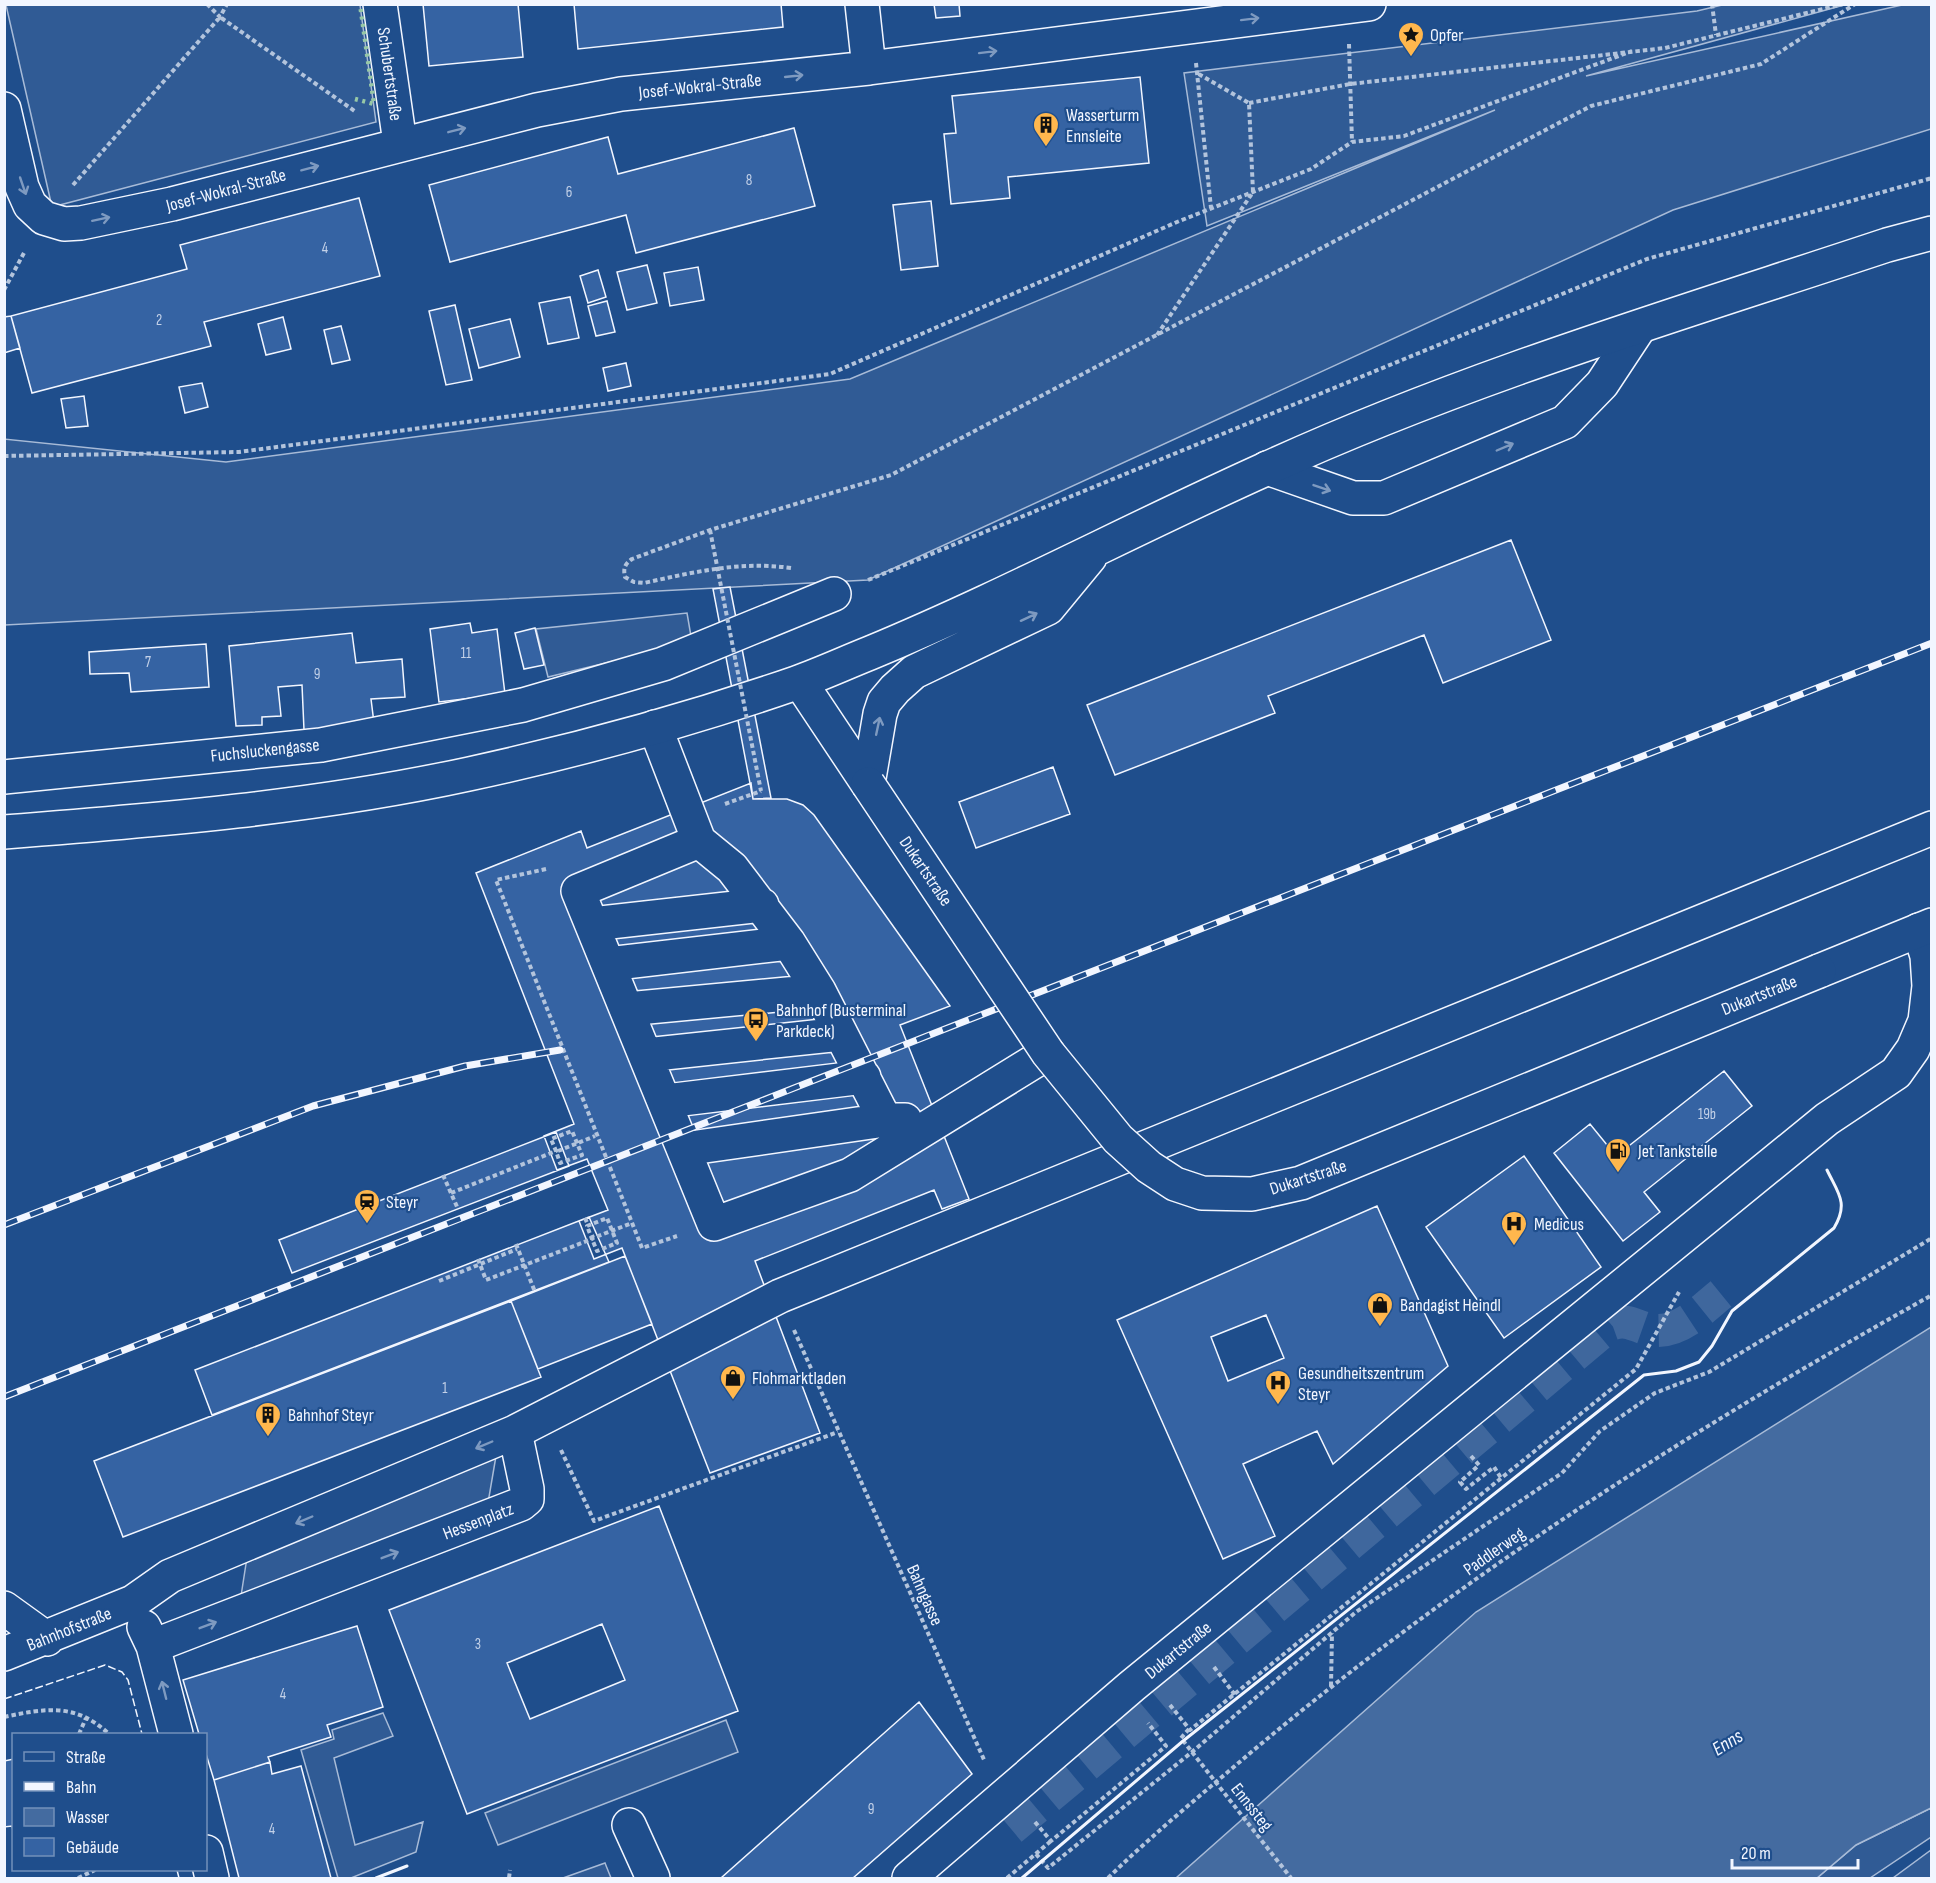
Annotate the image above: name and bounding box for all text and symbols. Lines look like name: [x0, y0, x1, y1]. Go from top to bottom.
one-way arrow: [1240, 13, 1259, 24]
place icon: Opfer: [1396, 20, 1426, 58]
place label: Opfer: [1430, 25, 1463, 46]
street label: Schubertstraße: [373, 26, 406, 122]
one-way arrow: [978, 47, 997, 58]
street label: Josef-Wokral-Straße: [637, 70, 762, 103]
one-way arrow: [784, 70, 804, 81]
place label: Wasserturm Ennsleite: [1066, 105, 1139, 147]
building icon: Wasserturm Ennsleite: [1031, 110, 1061, 148]
one-way arrow: [447, 123, 466, 135]
one-way arrow: [300, 161, 319, 173]
street label: Josef-Wokral-Straße: [163, 164, 288, 217]
house number: 8: [746, 171, 752, 190]
one-way arrow: [18, 176, 29, 195]
house number: 6: [566, 183, 572, 202]
one-way arrow: [91, 213, 110, 224]
house number: 4: [322, 239, 328, 258]
house number: 2: [156, 311, 162, 330]
one-way arrow: [1495, 441, 1514, 452]
one-way arrow: [1312, 483, 1331, 494]
one-way arrow: [1020, 611, 1038, 623]
house number: 11: [461, 644, 472, 663]
house number: 7: [145, 653, 151, 672]
house number: 9: [314, 665, 320, 684]
one-way arrow: [872, 717, 884, 736]
street label: Fuchsluckengasse: [210, 734, 320, 767]
street label: Dukartstraße: [895, 832, 957, 910]
street label: Dukartstraße: [1718, 971, 1800, 1020]
place label: Bahnhof (Busterminal Parkdeck): [776, 1000, 906, 1042]
bus stop icon: Bahnhof (Busterminal Parkdeck): [741, 1005, 771, 1043]
house number: 19b: [1698, 1105, 1716, 1124]
fuel station icon: Jet Tankstelle: [1603, 1136, 1633, 1174]
place label: Jet Tankstelle: [1637, 1141, 1718, 1162]
street label: Dukartstraße: [1267, 1155, 1349, 1200]
station icon: Steyr: [352, 1187, 382, 1225]
place label: Steyr: [386, 1192, 418, 1213]
hospital icon: Medicus: [1499, 1209, 1529, 1247]
place label: Medicus: [1534, 1214, 1584, 1235]
shop icon: Bandagist Heindl: [1365, 1290, 1395, 1328]
place label: Bandagist Heindl: [1400, 1295, 1501, 1316]
shop icon: Flohmarktladen: [718, 1363, 748, 1401]
place label: Gesundheitszentrum Steyr: [1298, 1363, 1424, 1405]
place label: Flohmarktladen: [752, 1368, 846, 1389]
hospital icon: Gesundheitszentrum Steyr: [1263, 1368, 1293, 1406]
house number: 1: [442, 1379, 448, 1398]
building icon: Bahnhof Steyr: [253, 1400, 283, 1438]
place label: Bahnhof Steyr: [288, 1405, 374, 1426]
one-way arrow: [476, 1440, 494, 1451]
street label: Hessenplatz: [440, 1498, 517, 1545]
one-way arrow: [296, 1515, 314, 1526]
street label: Paddlerweg: [1460, 1523, 1529, 1580]
one-way arrow: [380, 1549, 398, 1560]
street label: Bahngasse: [902, 1562, 947, 1629]
street label: Bahnhofstraße: [24, 1603, 115, 1656]
street label: Dukartstraße: [1141, 1617, 1216, 1684]
one-way arrow: [198, 1619, 217, 1630]
house number: 3: [475, 1635, 481, 1654]
one-way arrow: [158, 1681, 170, 1700]
house number: 4: [280, 1685, 286, 1704]
water label: Enns: [1708, 1724, 1747, 1761]
legend: [12, 1733, 207, 1871]
text: Straße: [66, 1747, 106, 1768]
text: Bahn: [66, 1777, 96, 1798]
street label: Ennssteg: [1226, 1779, 1277, 1836]
house number: 9: [868, 1800, 874, 1819]
text: Wasser: [66, 1807, 109, 1828]
house number: 4: [269, 1820, 275, 1839]
scale bar: [1732, 1832, 1858, 1870]
text: Gebäude: [66, 1837, 119, 1858]
text: 20 m: [1741, 1843, 1771, 1864]

